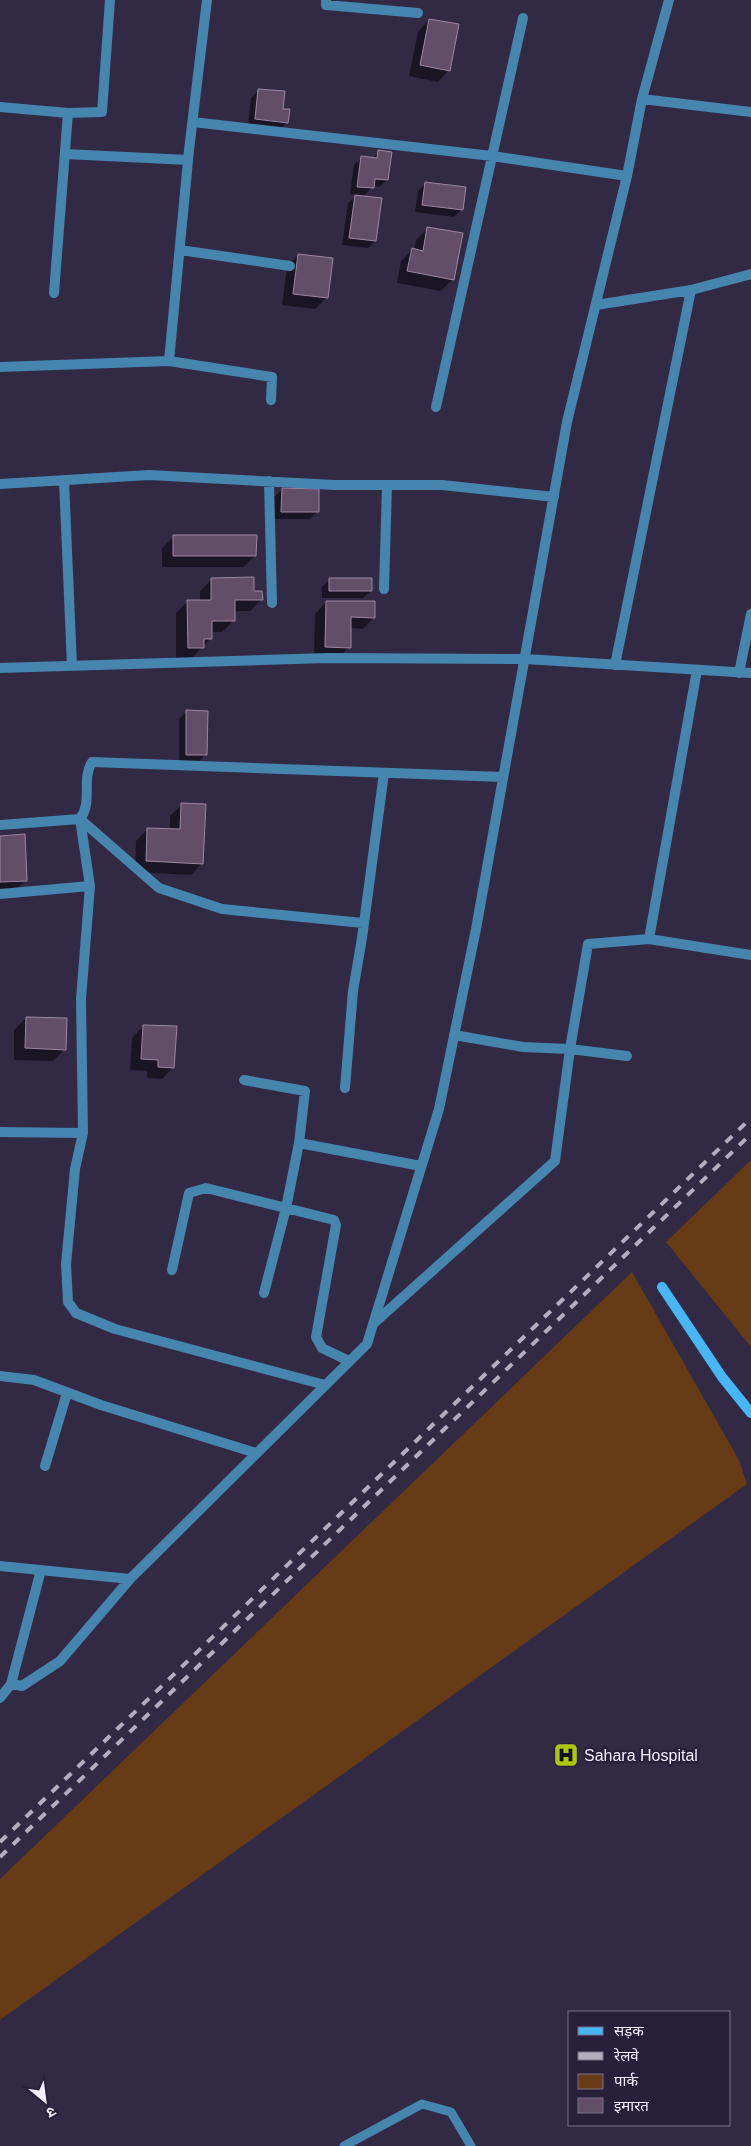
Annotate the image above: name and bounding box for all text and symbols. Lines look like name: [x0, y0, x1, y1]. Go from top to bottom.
hospital icon: Sahara Hospital: [553, 1742, 579, 1768]
place label: Sahara Hospital: [584, 1747, 698, 1764]
legend: [568, 2011, 731, 2126]
text: सड़क: [614, 2022, 644, 2039]
text: रेलवे: [613, 2047, 639, 2064]
text: पार्क: [614, 2072, 638, 2089]
north arrow: [20, 2076, 70, 2126]
text: इमारत: [614, 2097, 649, 2114]
text: उ: [43, 2103, 59, 2122]

